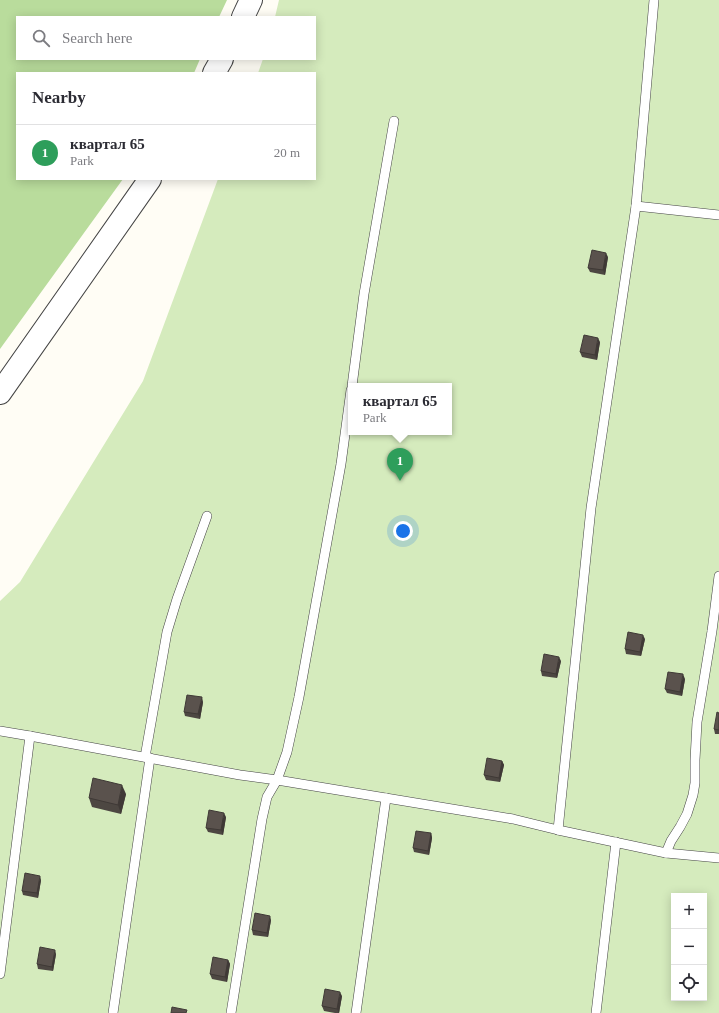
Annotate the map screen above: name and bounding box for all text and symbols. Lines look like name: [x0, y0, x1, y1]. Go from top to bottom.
search box: [16, 16, 316, 60]
icon: search: [30, 27, 52, 49]
text: Search here: [62, 30, 132, 46]
text: Nearby: [32, 88, 86, 107]
text: квартал 65: [70, 136, 145, 152]
text: 1: [42, 145, 48, 160]
text: 20 m: [274, 145, 300, 160]
text: Park: [70, 153, 94, 168]
popup: [348, 383, 452, 435]
text: квартал 65: [363, 393, 437, 409]
text: Park: [363, 410, 386, 425]
pin: 1: [387, 448, 413, 481]
your location: [393, 521, 413, 541]
map controls: [671, 893, 707, 1001]
button: +: [671, 893, 707, 929]
button: −: [671, 929, 707, 965]
button: locate: [671, 965, 707, 1001]

